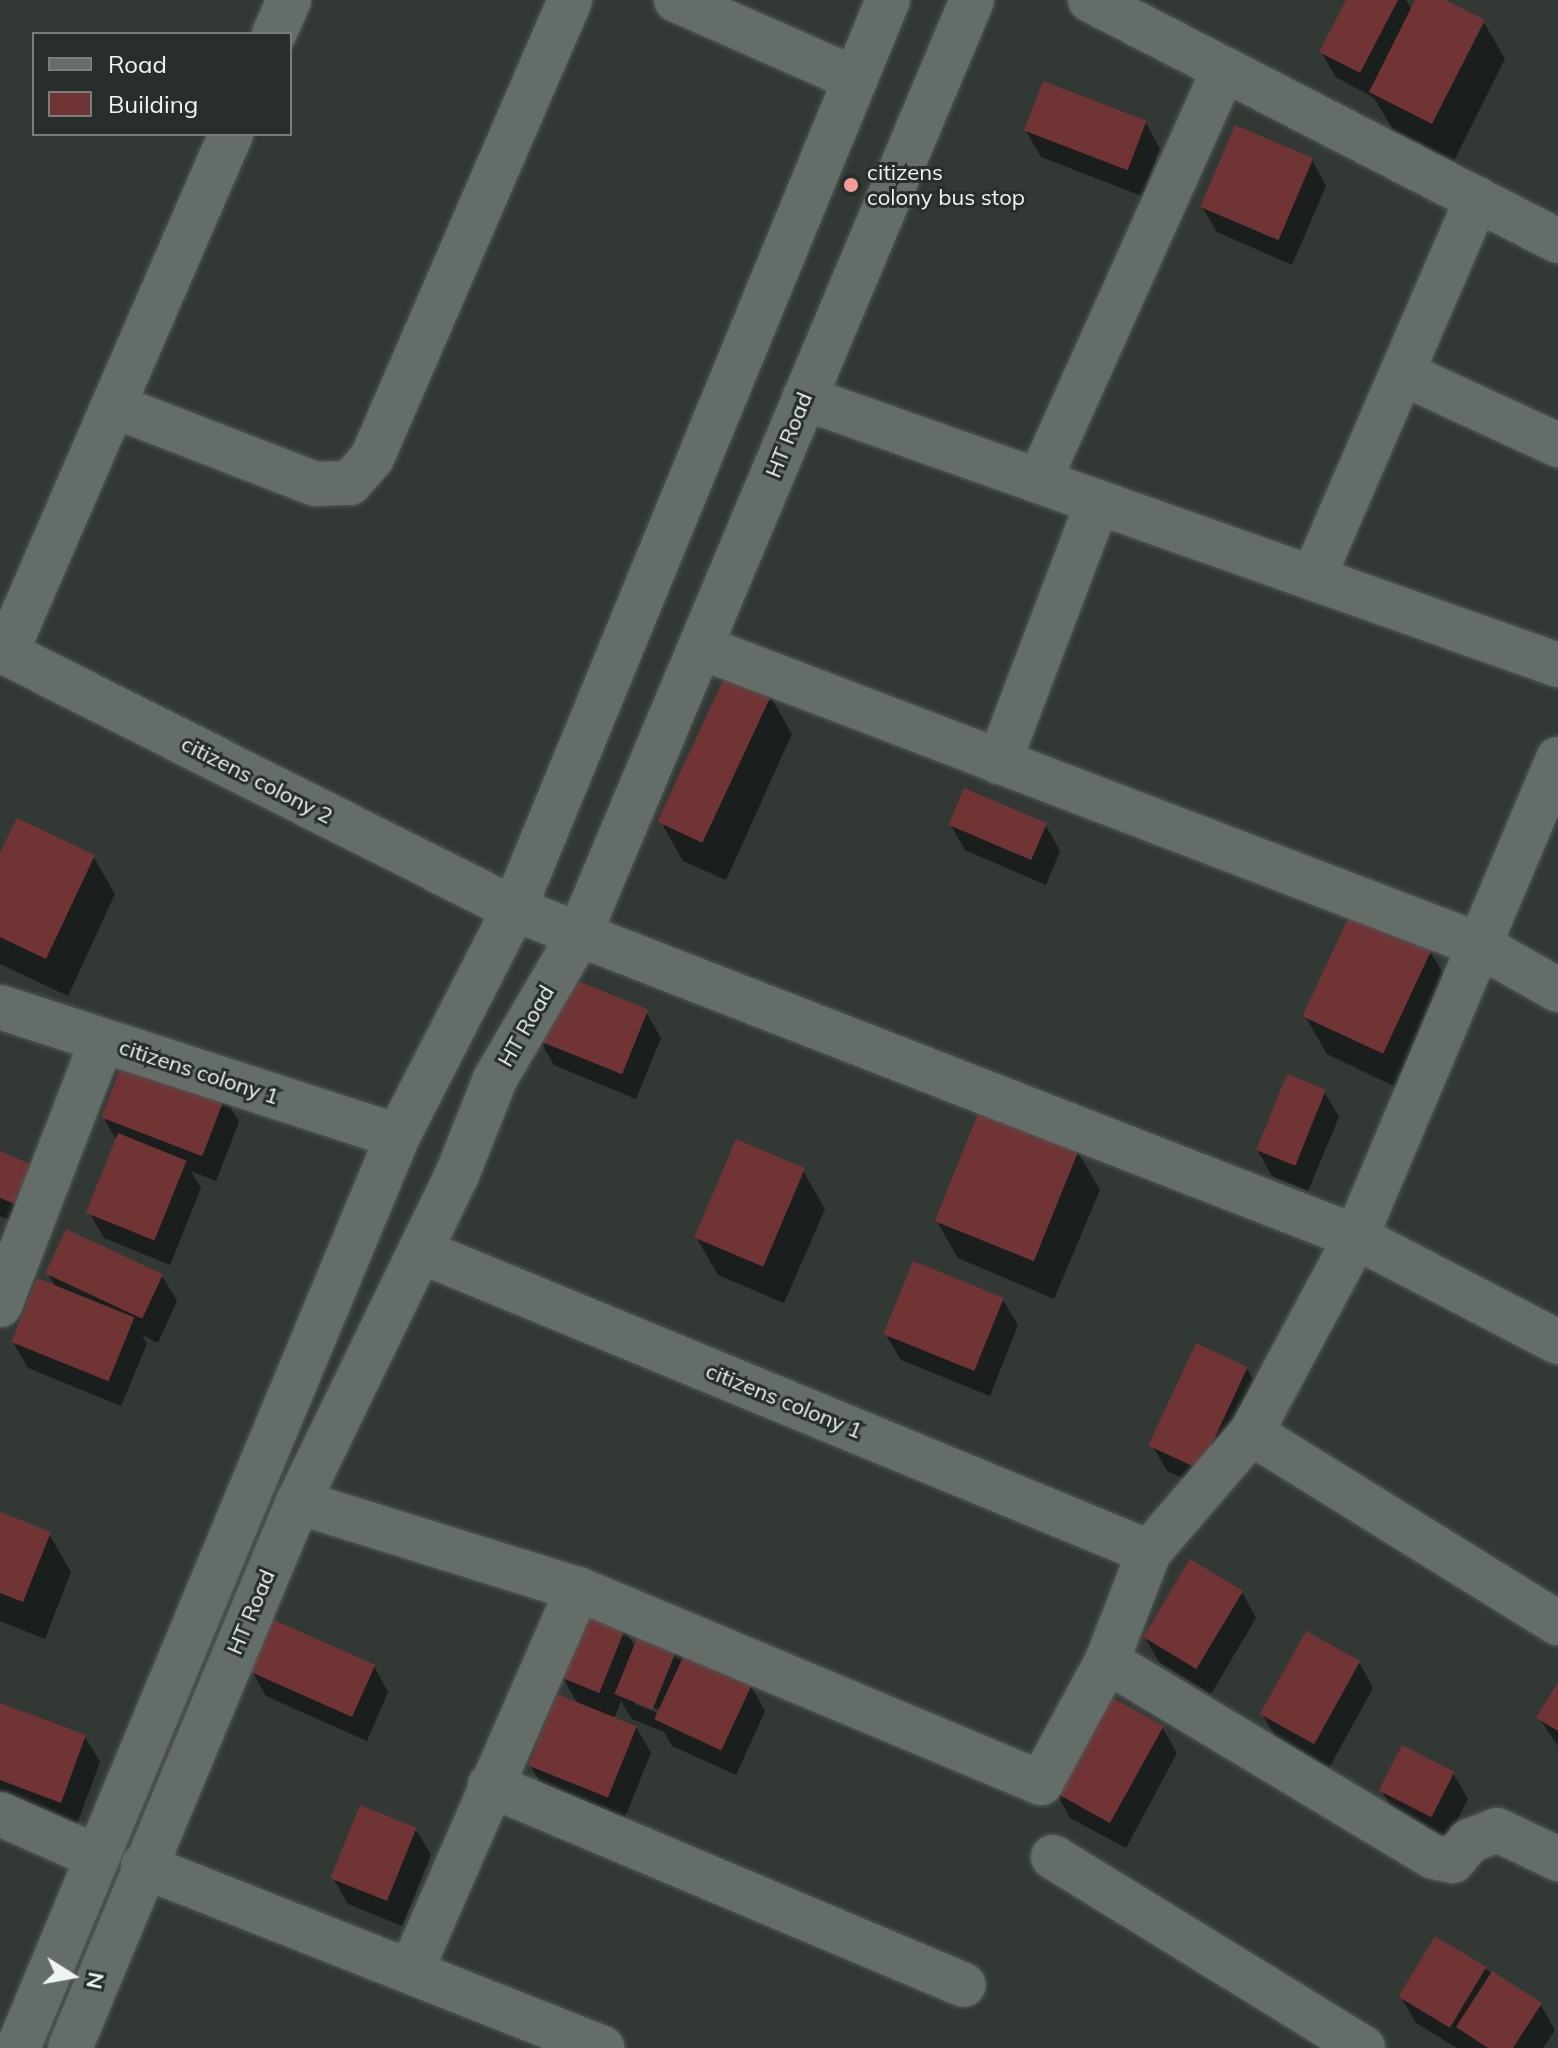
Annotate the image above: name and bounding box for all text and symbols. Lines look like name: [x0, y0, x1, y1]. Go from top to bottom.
legend: [32, 32, 292, 136]
text: Road: [108, 49, 167, 79]
text: Building: [108, 89, 198, 119]
place label: citizens colony bus stop: [867, 159, 1025, 210]
marker: citizens colony bus stop: [842, 176, 860, 194]
street label: HT Road: [760, 388, 818, 482]
street label: citizens colony 2: [177, 731, 337, 829]
street label: HT Road: [492, 981, 560, 1071]
street label: citizens colony 1: [116, 1034, 282, 1110]
street label: citizens colony 1: [702, 1358, 866, 1444]
street label: HT Road: [221, 1566, 281, 1658]
north arrow: [32, 1936, 112, 2016]
text: N: [80, 1970, 111, 1991]

